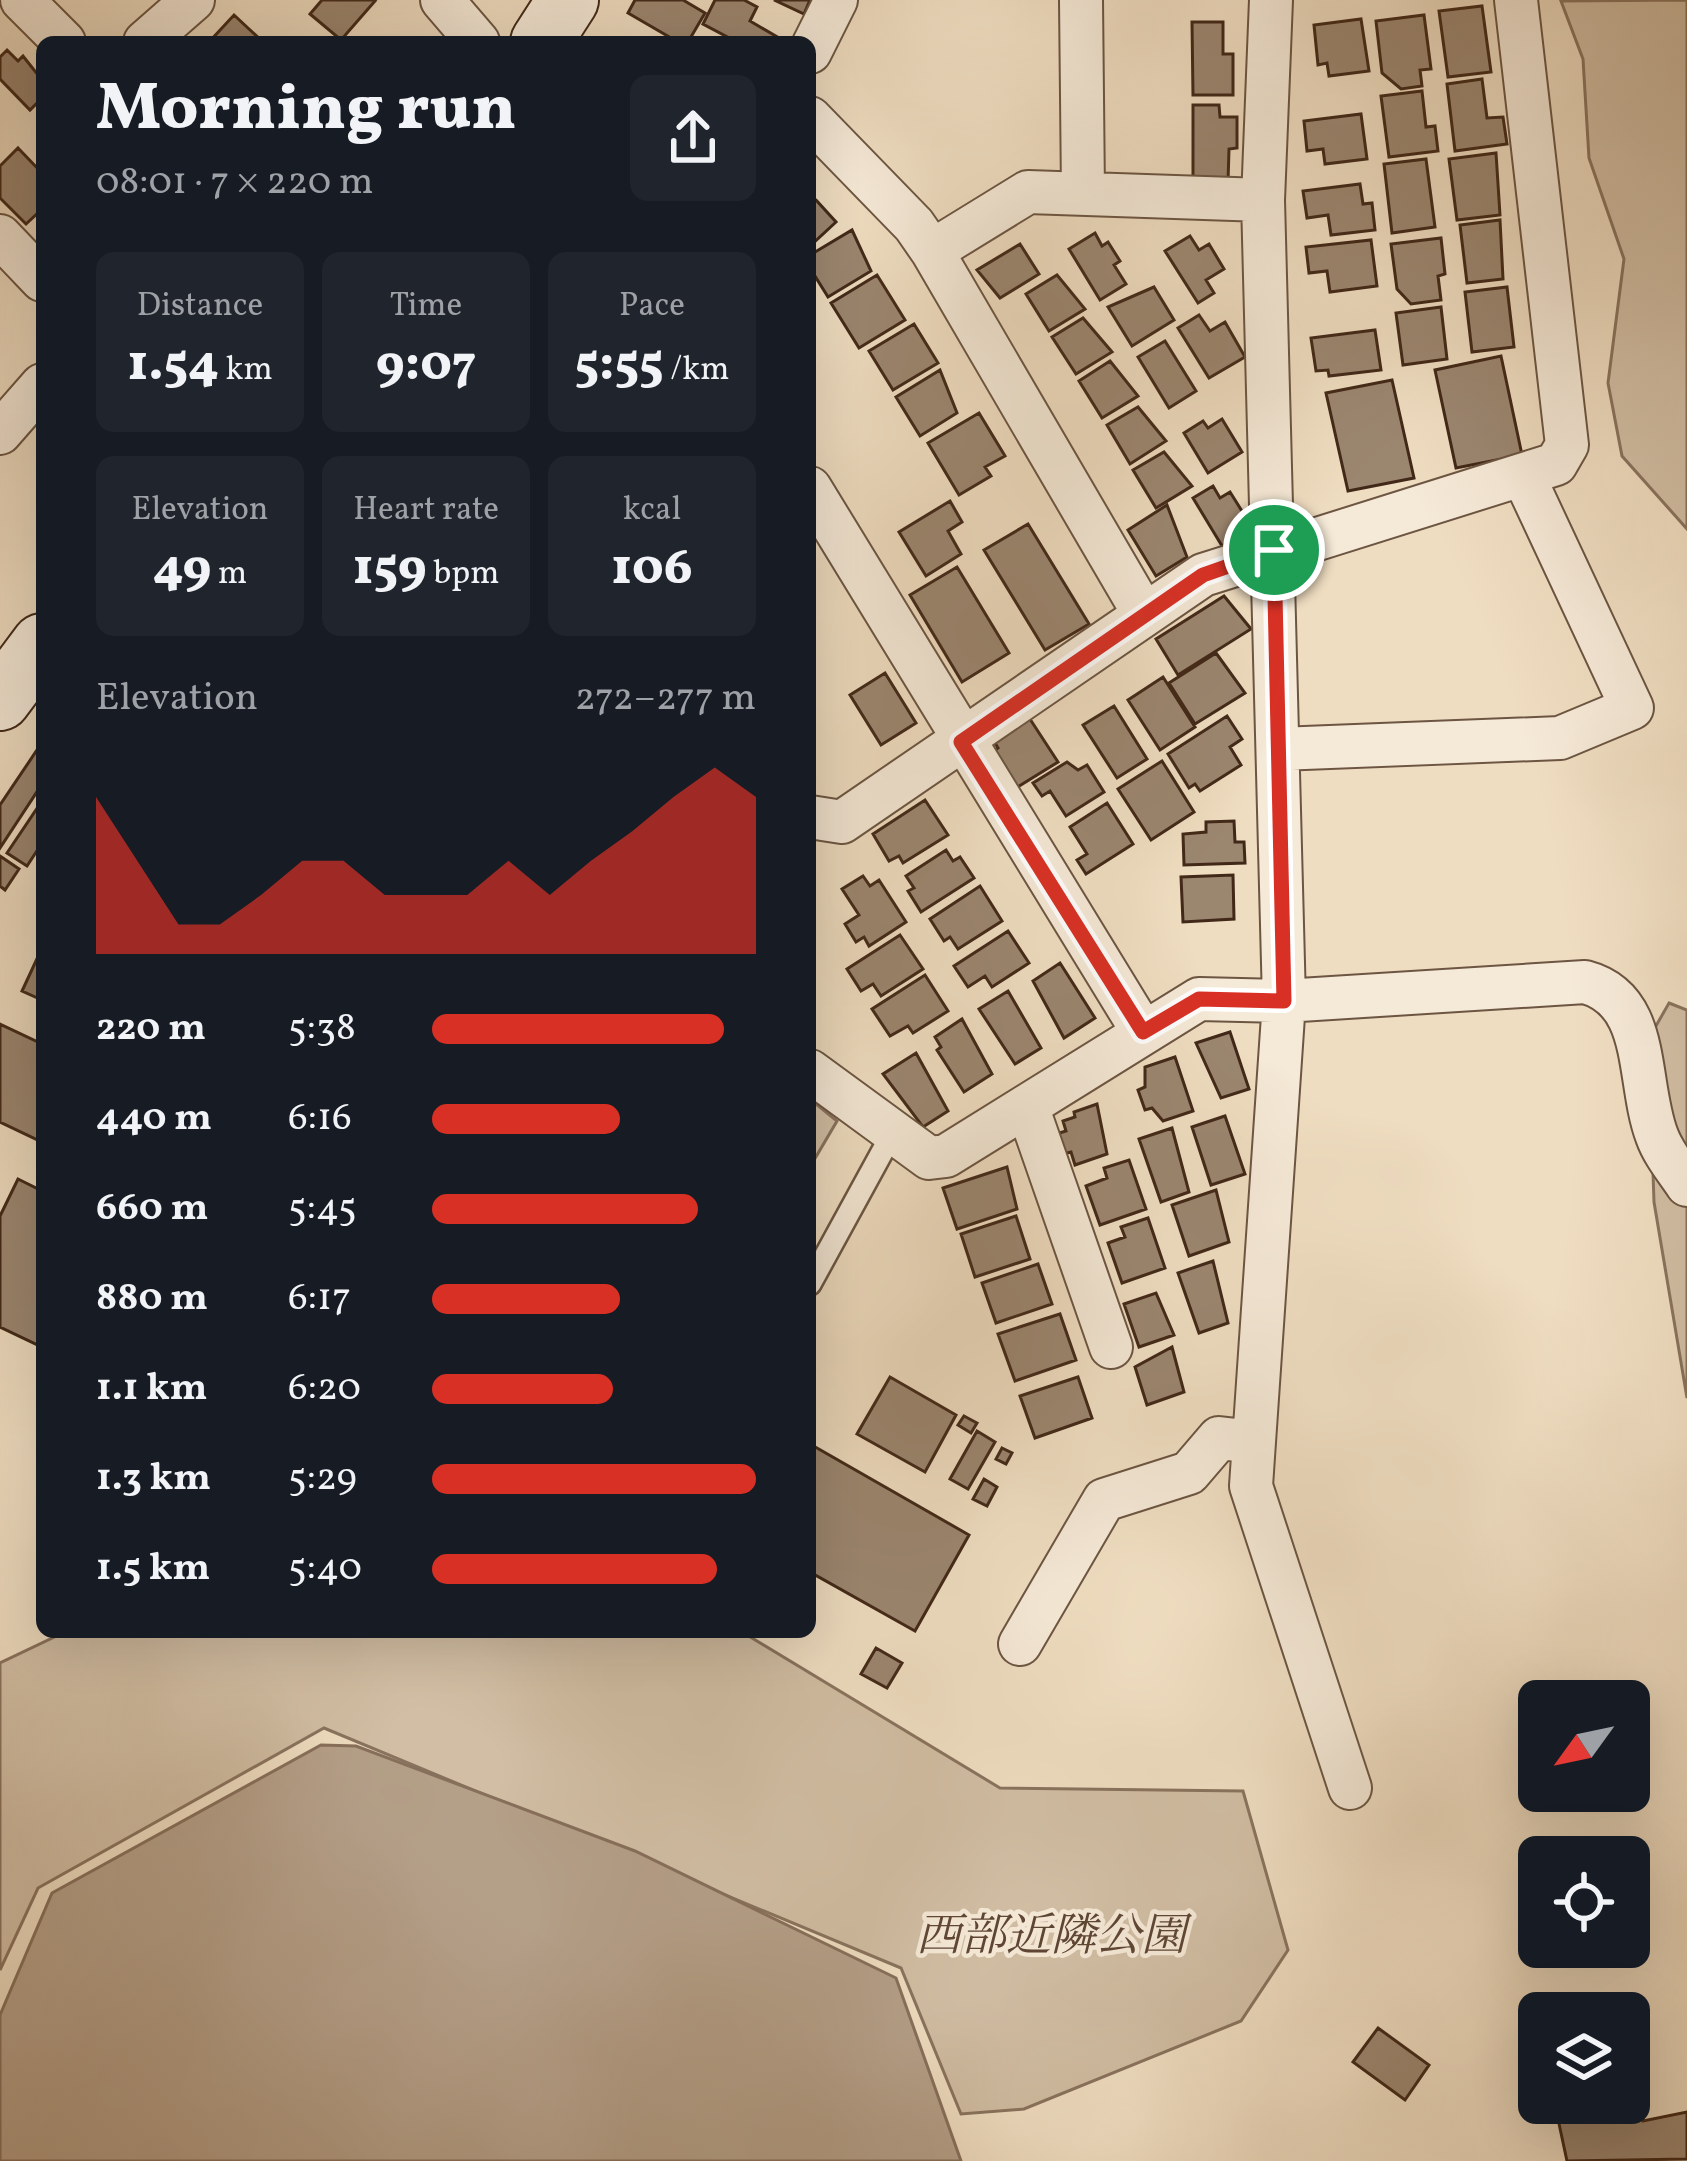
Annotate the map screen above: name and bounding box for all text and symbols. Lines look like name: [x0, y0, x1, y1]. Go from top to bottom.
text: Morning run: [96, 65, 517, 157]
button: share: [630, 75, 756, 201]
text: 08:01 · 7 × 220 m: [96, 156, 374, 210]
text: Distance: [137, 284, 263, 330]
text: Time: [390, 284, 462, 330]
text: Pace: [619, 284, 685, 330]
text: 1.54: [127, 330, 219, 401]
text: 9:07: [376, 330, 476, 401]
text: 5:55: [575, 330, 664, 401]
text: km: [219, 348, 273, 394]
text: /km: [664, 348, 729, 394]
text: Elevation: [131, 488, 269, 534]
text: Heart rate: [353, 488, 499, 534]
text: kcal: [623, 488, 681, 534]
pin: [1223, 499, 1325, 601]
icon: arrive: [1241, 517, 1307, 583]
text: 49: [153, 534, 211, 605]
text: 159: [353, 534, 427, 605]
text: 106: [611, 534, 693, 605]
text: m: [211, 552, 247, 598]
text: bpm: [427, 552, 499, 598]
text: Elevation: [96, 672, 258, 726]
text: 272–277 m: [575, 672, 756, 726]
text: 220 m: [96, 1002, 206, 1056]
text: 5:38: [288, 1002, 356, 1056]
text: 440 m: [96, 1092, 212, 1146]
text: 6:16: [288, 1092, 352, 1146]
text: 660 m: [96, 1182, 208, 1236]
text: 5:45: [288, 1182, 357, 1236]
text: 880 m: [96, 1272, 208, 1326]
text: 6:17: [288, 1272, 351, 1326]
text: 1.1 km: [96, 1362, 208, 1416]
text: 6:20: [288, 1362, 361, 1416]
text: 1.3 km: [96, 1452, 211, 1506]
text: 5:29: [288, 1452, 357, 1506]
text: 1.5 km: [96, 1542, 210, 1596]
text: 5:40: [288, 1542, 362, 1596]
north arrow: [1518, 1680, 1650, 1812]
map controls: [1518, 1680, 1650, 2124]
button: locate: [1518, 1836, 1650, 1968]
park label: 西部近隣公園: [916, 1907, 1193, 1970]
button: layers: [1518, 1992, 1650, 2124]

